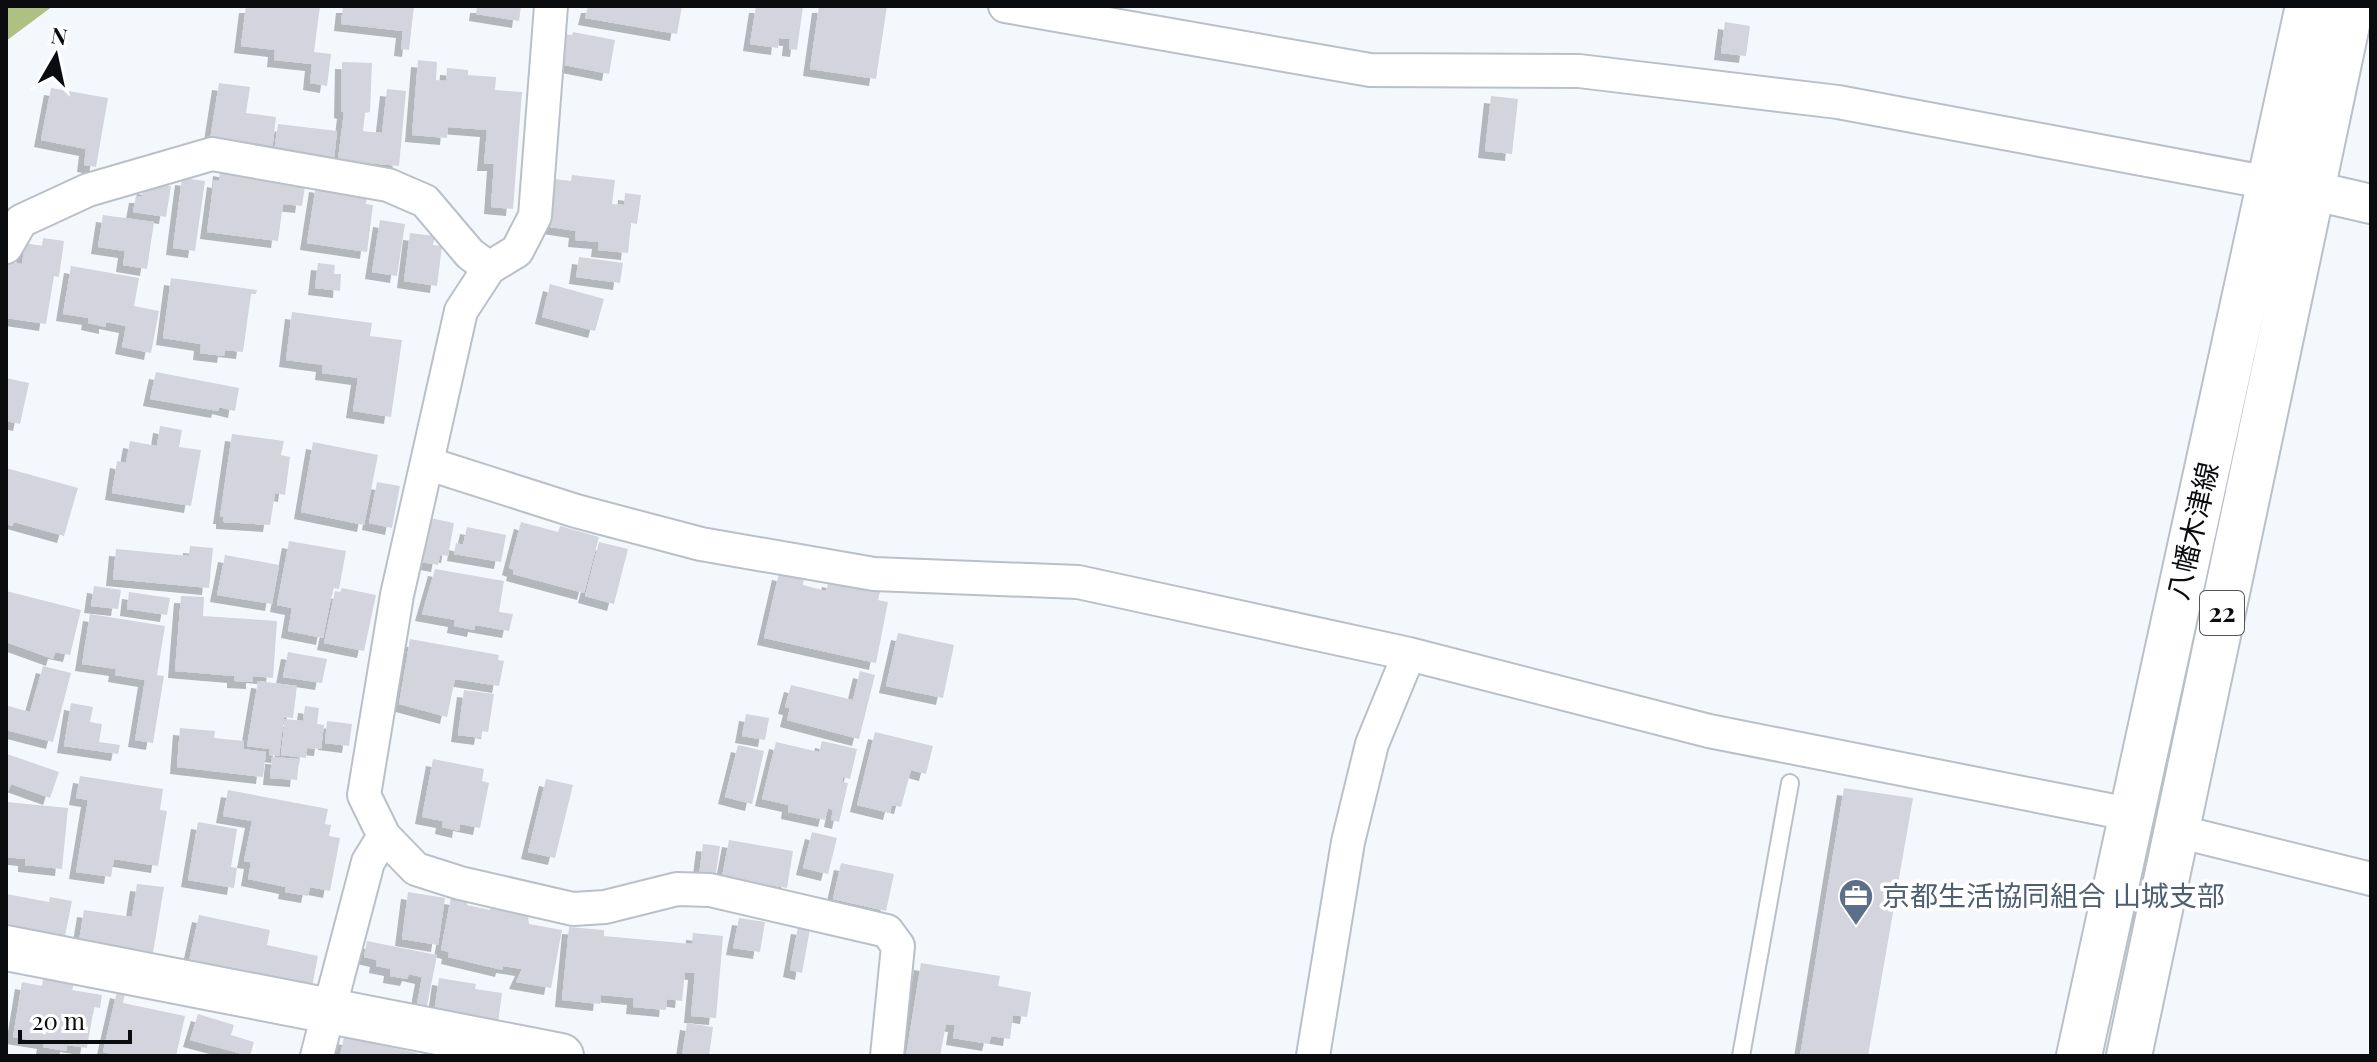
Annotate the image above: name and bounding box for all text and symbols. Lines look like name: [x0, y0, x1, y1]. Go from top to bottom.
north arrow: [16, 16, 96, 96]
text: N: [49, 19, 70, 51]
street label: 八幡木津線: [2158, 458, 2225, 603]
road number: 22: [2200, 591, 2244, 635]
place label: 京都生活協同組合 山城支部: [1882, 876, 2225, 913]
office icon: 京都生活協同組合 山城支部: [1837, 877, 1875, 927]
scale bar: [20, 994, 130, 1044]
text: 20 m: [32, 1004, 85, 1036]

